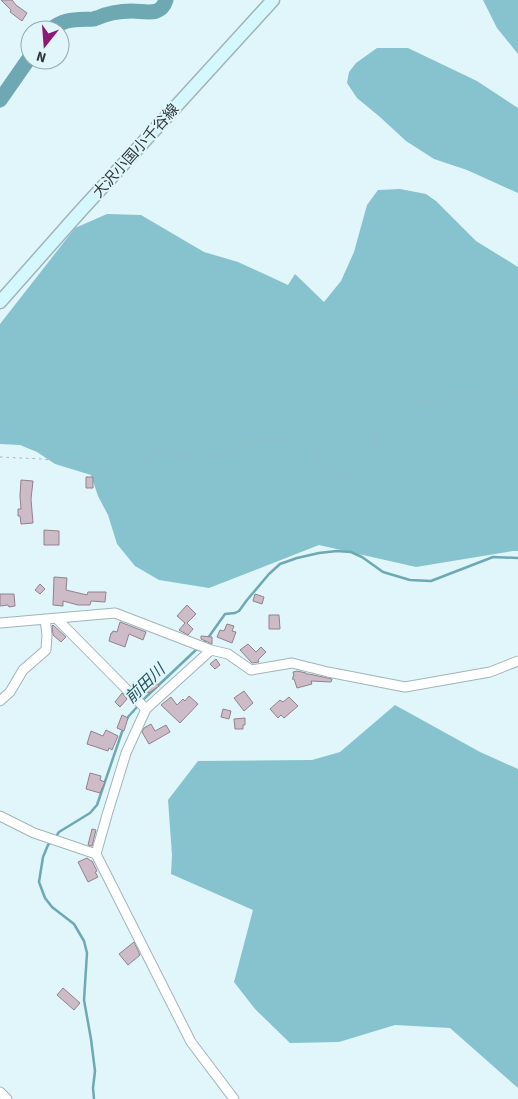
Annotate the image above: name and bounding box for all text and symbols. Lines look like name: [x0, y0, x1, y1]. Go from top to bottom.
north arrow: [20, 20, 70, 70]
text: N: [34, 46, 49, 67]
street label: 大沢小国小千谷線: [88, 99, 184, 203]
water label: 前田川: [120, 658, 171, 709]

